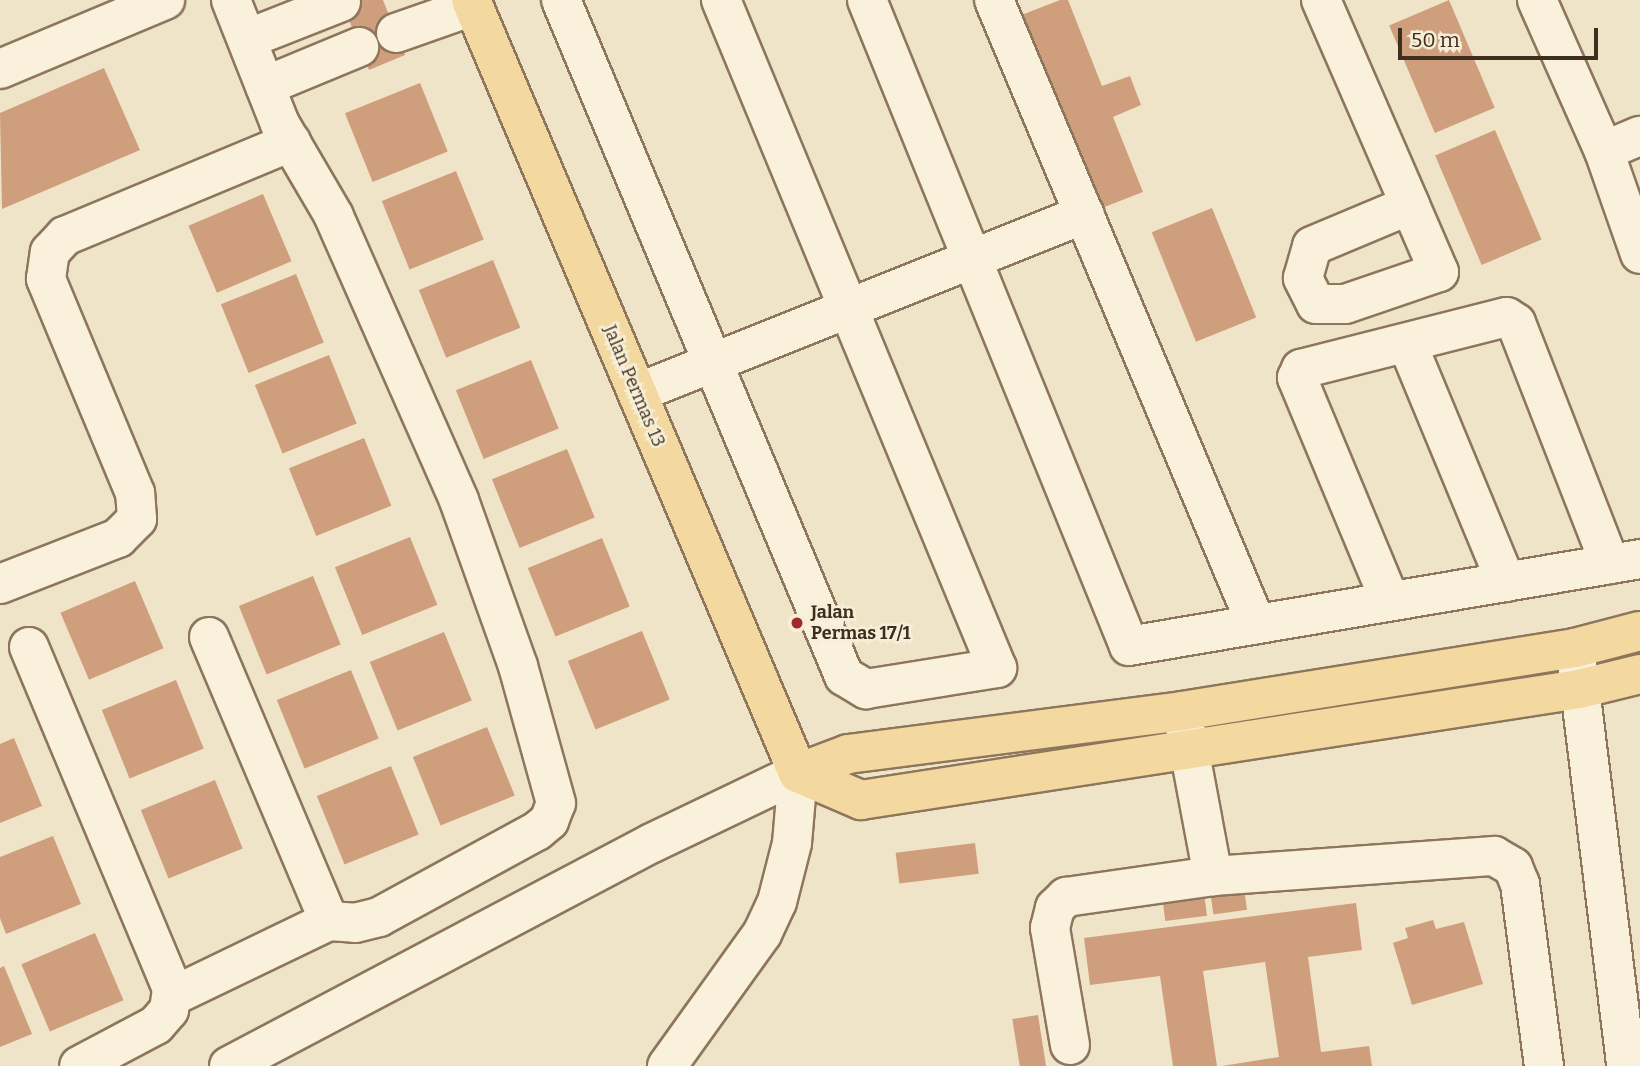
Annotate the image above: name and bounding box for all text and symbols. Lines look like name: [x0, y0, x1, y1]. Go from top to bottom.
scale bar: [1402, 14, 1602, 58]
text: 50 m: [1411, 27, 1460, 53]
street label: Jalan Permas 13: [599, 322, 669, 450]
place label: Jalan Permas 17/1: [811, 602, 911, 644]
marker: Jalan Permas 17/1: [789, 615, 805, 631]

